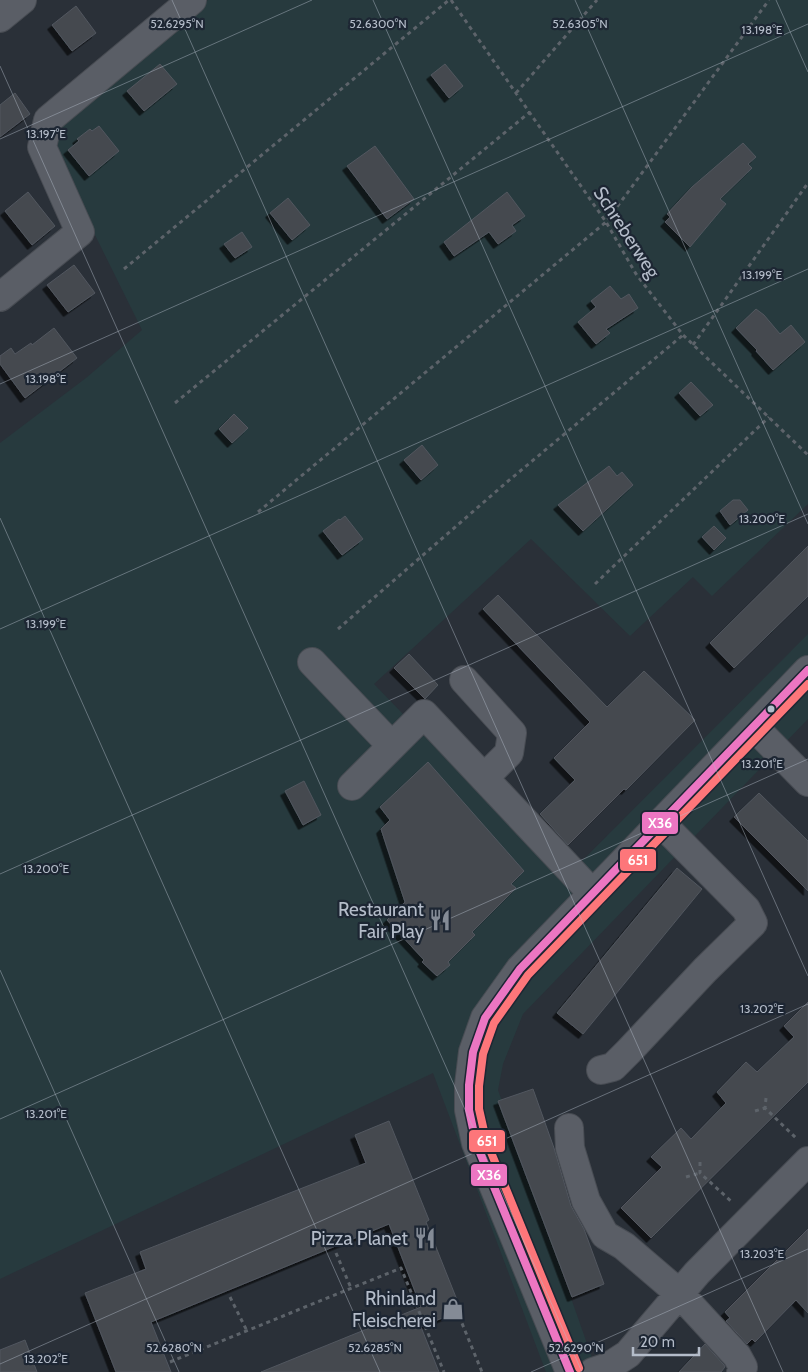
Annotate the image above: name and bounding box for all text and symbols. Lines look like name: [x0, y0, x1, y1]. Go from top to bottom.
text: 52.6295°N: [150, 16, 204, 31]
text: 52.6300°N: [349, 16, 407, 31]
text: 52.6305°N: [552, 16, 608, 31]
text: 13.198°E: [742, 22, 783, 37]
text: 13.197°E: [26, 126, 66, 141]
street label: Schreberweg: [588, 182, 665, 283]
text: 13.199°E: [742, 267, 783, 282]
text: 13.198°E: [26, 371, 67, 386]
text: 13.200°E: [739, 511, 785, 526]
text: 13.199°E: [26, 616, 67, 631]
unlabelled marker: [766, 704, 776, 714]
text: 13.201°E: [741, 756, 783, 771]
line badge: X36: [641, 811, 679, 835]
text: X36: [647, 814, 672, 832]
line badge: 651: [619, 848, 657, 872]
text: 651: [628, 851, 648, 869]
text: 13.200°E: [23, 861, 69, 876]
place label: Restaurant Fair Play: [338, 898, 425, 943]
restaurant icon: Restaurant Fair Play: [427, 907, 453, 933]
text: 13.202°E: [740, 1001, 784, 1016]
text: 13.201°E: [25, 1106, 67, 1121]
line badge: 651: [468, 1129, 506, 1153]
text: 651: [477, 1132, 497, 1150]
line badge: X36: [470, 1163, 508, 1187]
text: X36: [476, 1166, 501, 1184]
restaurant icon: Pizza Planet: [412, 1225, 438, 1251]
place label: Pizza Planet: [311, 1227, 409, 1250]
text: 13.203°E: [740, 1246, 784, 1261]
place label: Rhinland Fleischerei: [352, 1287, 436, 1332]
shop icon: Rhinland Fleischerei: [440, 1296, 466, 1322]
scale bar: [633, 1324, 699, 1356]
text: 20 m: [640, 1333, 675, 1351]
text: 52.6280°N: [146, 1340, 202, 1355]
text: 52.6285°N: [348, 1340, 402, 1355]
text: 52.6290°N: [548, 1340, 604, 1355]
text: 13.202°E: [24, 1351, 68, 1366]

